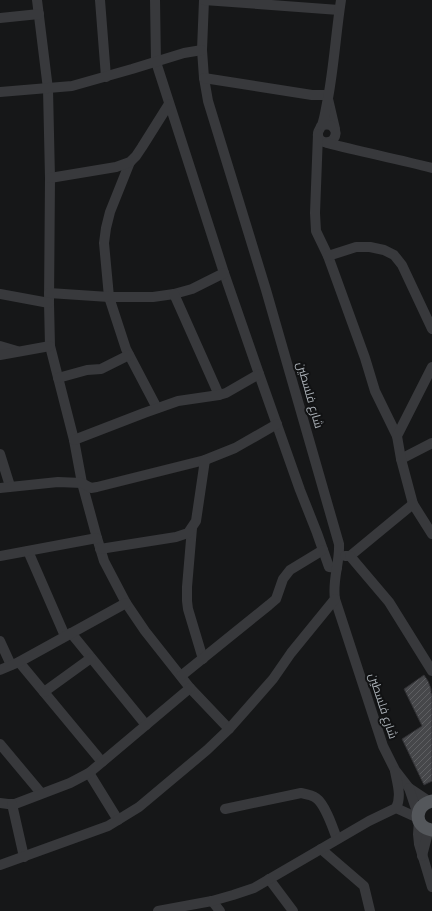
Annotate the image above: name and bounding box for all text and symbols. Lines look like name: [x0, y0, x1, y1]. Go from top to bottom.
street label: شارع فلسطين: [293, 360, 326, 430]
street label: شارع فلسطين: [365, 671, 400, 741]

